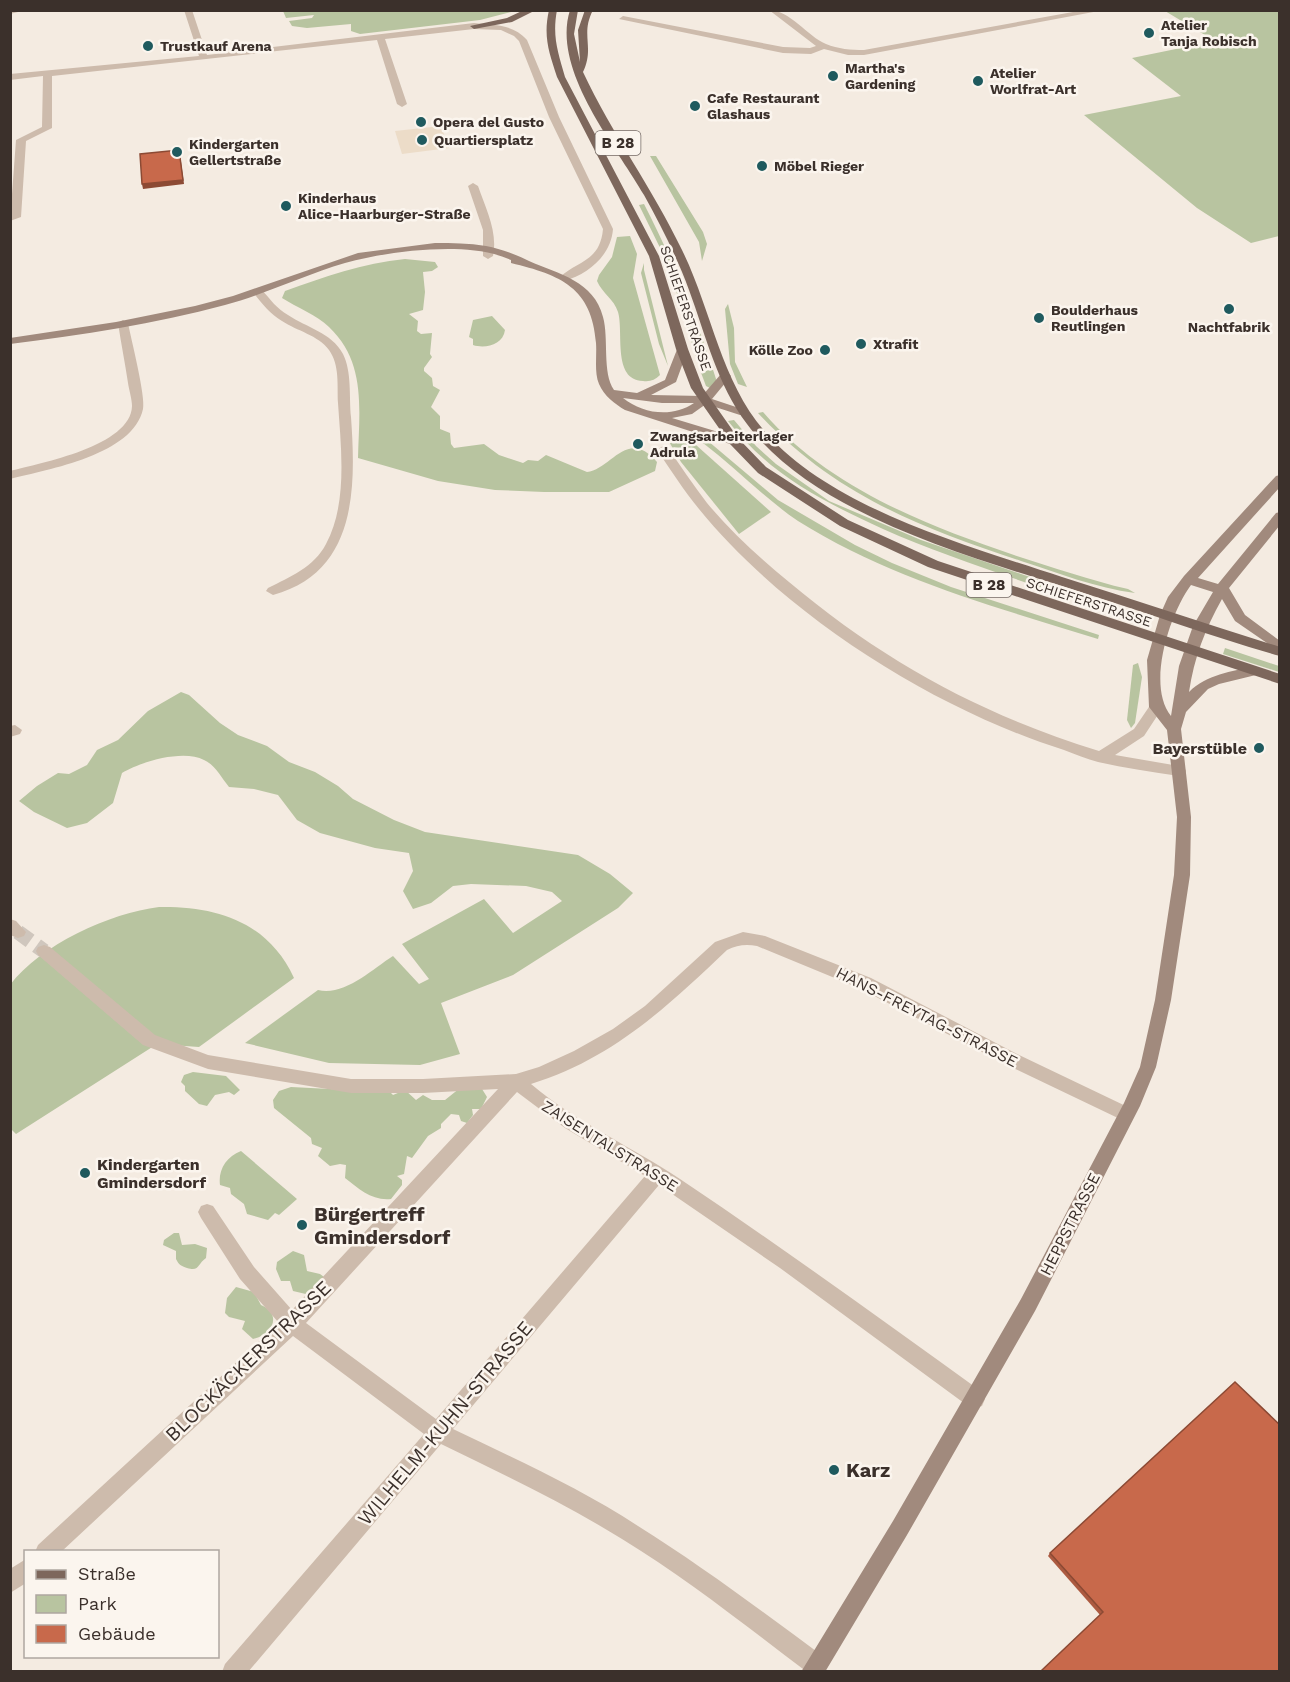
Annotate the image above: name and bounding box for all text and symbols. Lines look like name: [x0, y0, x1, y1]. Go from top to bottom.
place label: Atelier Tanja Robisch: [1161, 17, 1257, 49]
marker: Atelier Tanja Robisch: [1142, 26, 1156, 40]
place label: Trustkauf Arena: [160, 38, 273, 54]
marker: Trustkauf Arena: [141, 39, 155, 53]
place label: Martha's Gardening: [845, 60, 915, 92]
place label: Atelier Worlfrat-Art: [990, 65, 1076, 97]
marker: Martha's Gardening: [826, 69, 840, 83]
marker: Atelier Worlfrat-Art: [971, 74, 985, 88]
place label: Cafe Restaurant Glashaus: [707, 90, 819, 122]
marker: Cafe Restaurant Glashaus: [688, 99, 702, 113]
place label: Opera del Gusto: [433, 114, 544, 130]
marker: Opera del Gusto: [414, 115, 428, 129]
road number: B 28: [596, 131, 640, 155]
place label: Quartiersplatz: [434, 132, 533, 148]
marker: Quartiersplatz: [415, 133, 429, 147]
place label: Kindergarten Gellertstraße: [189, 136, 281, 168]
marker: Kindergarten Gellertstraße: [170, 145, 184, 159]
place label: Möbel Rieger: [774, 158, 864, 174]
marker: Möbel Rieger: [755, 159, 769, 173]
place label: Kinderhaus Alice-Haarburger-Straße: [298, 190, 471, 222]
marker: Kinderhaus Alice-Haarburger-Straße: [279, 199, 293, 213]
street label: SCHIEFERSTRASSE: [657, 243, 715, 373]
place label: Boulderhaus Reutlingen: [1051, 302, 1139, 334]
marker: Nachtfabrik: [1222, 302, 1236, 316]
marker: Boulderhaus Reutlingen: [1032, 311, 1046, 325]
place label: Nachtfabrik: [1188, 319, 1270, 335]
place label: Xtrafit: [873, 336, 918, 352]
marker: Xtrafit: [854, 337, 868, 351]
place label: Kölle Zoo: [749, 342, 813, 358]
marker: Kölle Zoo: [818, 343, 832, 357]
place label: Zwangsarbeiterlager Adrula: [650, 428, 794, 460]
marker: Zwangsarbeiterlager Adrula: [631, 437, 645, 451]
road number: B 28: [966, 573, 1012, 597]
street label: SCHIEFERSTRASSE: [1024, 574, 1154, 630]
place label: Bayerstüble: [1152, 739, 1247, 758]
marker: Bayerstüble: [1252, 741, 1266, 755]
street label: HANS-FREYTAG-STRASSE: [833, 963, 1021, 1071]
street label: ZAISENTALSTRASSE: [538, 1096, 682, 1196]
place label: Kindergarten Gmindersdorf: [97, 1155, 206, 1192]
marker: Kindergarten Gmindersdorf: [78, 1166, 92, 1180]
street label: HEPPSTRASSE: [1036, 1169, 1104, 1279]
place label: Bürgertreff Gmindersdorf: [314, 1202, 451, 1249]
marker: Bürgertreff Gmindersdorf: [295, 1218, 309, 1232]
street label: BLOCKÄCKERSTRASSE: [160, 1276, 336, 1446]
street label: WILHELM-KUHN-STRASSE: [353, 1316, 537, 1530]
place label: Karz: [846, 1458, 890, 1482]
marker: Karz: [827, 1463, 841, 1477]
legend: [24, 1550, 219, 1658]
text: Straße: [78, 1563, 136, 1584]
text: Park: [78, 1593, 117, 1614]
text: Gebäude: [78, 1623, 156, 1644]

